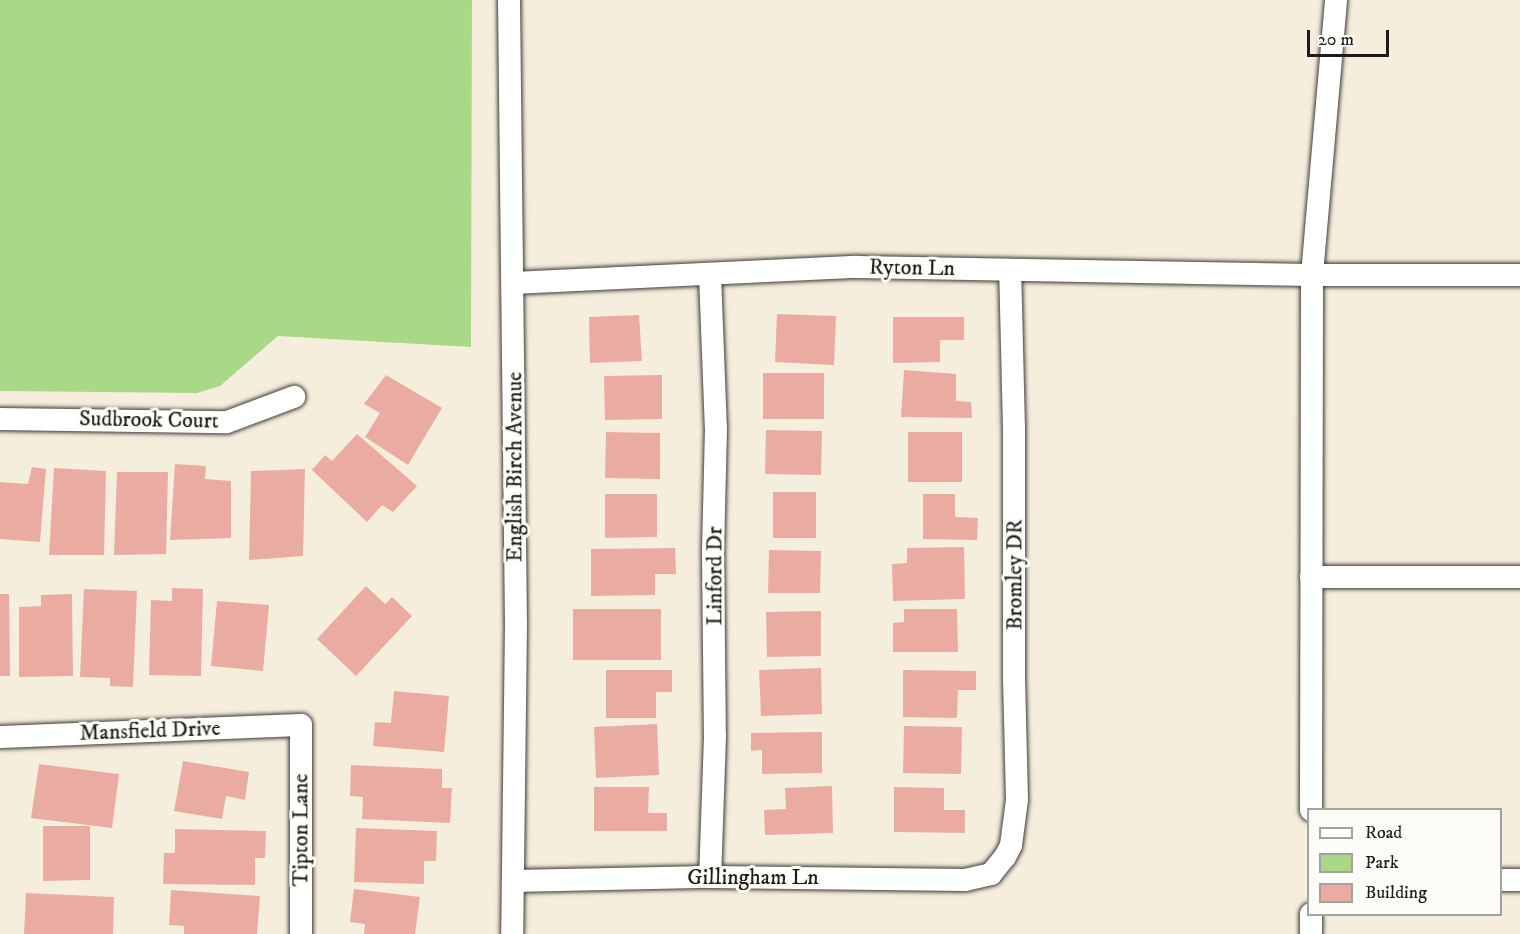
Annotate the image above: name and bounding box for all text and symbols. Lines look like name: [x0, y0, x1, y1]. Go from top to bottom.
scale bar: [1310, 18, 1392, 56]
text: 20 m: [1318, 29, 1354, 51]
street label: Ryton Ln: [869, 254, 955, 282]
street label: English Birch Avenue: [502, 372, 528, 562]
street label: Sudbrook Court: [79, 406, 219, 434]
street label: Bromley DR: [1002, 520, 1028, 630]
street label: Linford Dr: [702, 527, 728, 625]
street label: Mansfield Drive: [79, 715, 221, 747]
street label: Tipton Lane: [288, 774, 314, 886]
legend: [1307, 808, 1502, 916]
text: Road: [1365, 822, 1402, 844]
text: Park: [1365, 852, 1399, 874]
street label: Gillingham Ln: [687, 865, 819, 891]
text: Building: [1365, 882, 1427, 904]

